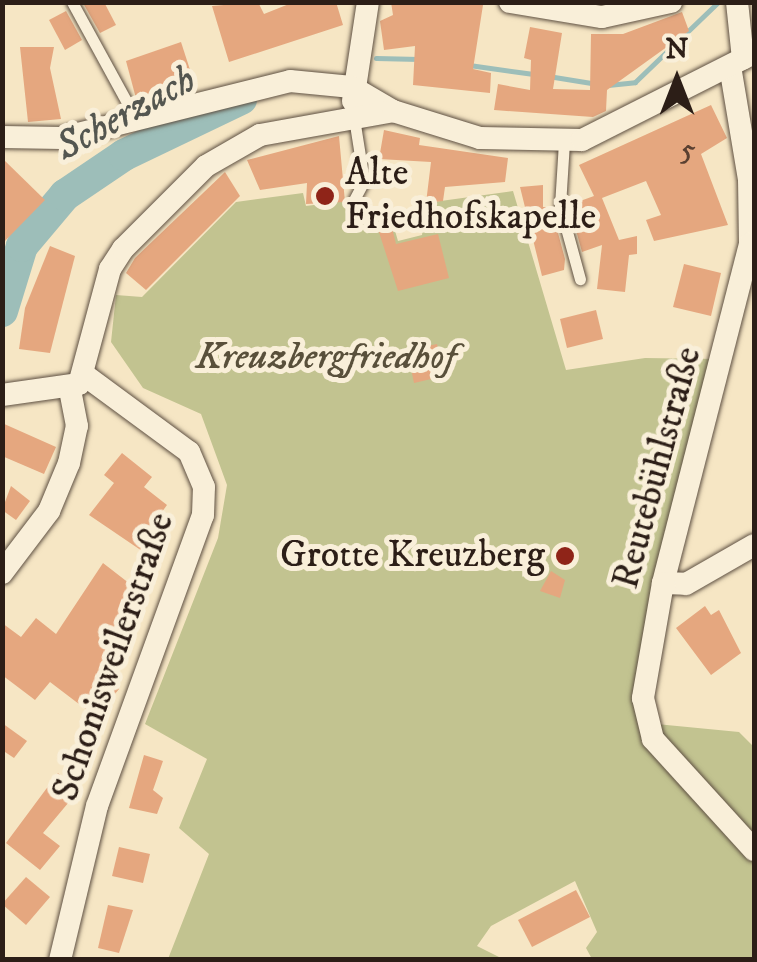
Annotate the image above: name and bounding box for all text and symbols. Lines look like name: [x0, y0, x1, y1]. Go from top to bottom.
north arrow: [627, 30, 727, 130]
text: N: [666, 32, 688, 67]
water label: Scherzach: [48, 56, 204, 172]
house number: 5: [680, 131, 696, 169]
place label: Alte Friedhofskapelle: [345, 151, 596, 240]
marker: Alte Friedhofskapelle: [314, 185, 336, 207]
park label: Kreuzbergfriedhof: [196, 335, 456, 381]
street label: Reutebühlstraße: [604, 342, 712, 594]
street label: Schonisweilerstraße: [43, 507, 185, 807]
place label: Grotte Kreuzberg: [280, 533, 545, 579]
marker: Grotte Kreuzberg: [554, 545, 576, 567]

